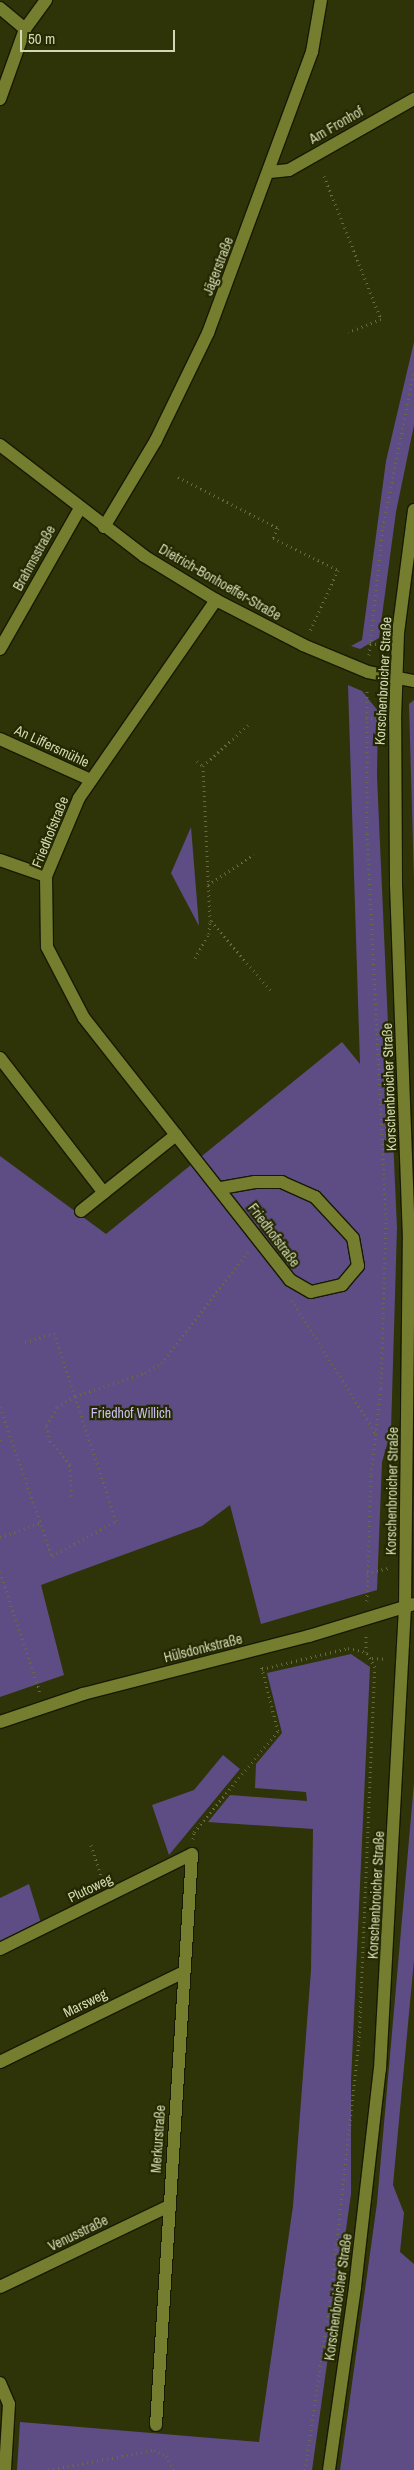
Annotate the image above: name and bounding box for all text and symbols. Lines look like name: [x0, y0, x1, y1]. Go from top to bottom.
scale bar: [22, 20, 178, 52]
text: 50 m: [28, 28, 55, 49]
street label: Am Fronhof: [306, 103, 366, 147]
street label: Jägerstraße: [199, 234, 237, 298]
street label: Brahmsstraße: [9, 522, 59, 594]
street label: Dietrich-Bonhoeffer-Straße: [156, 540, 284, 624]
street label: Korschenbroicher Straße: [371, 617, 395, 745]
street label: An Liffersmühle: [12, 721, 92, 771]
street label: Friedhofstraße: [28, 794, 72, 870]
street label: Korschenbroicher Straße: [378, 1023, 400, 1151]
street label: Friedhofstraße: [245, 1200, 303, 1270]
park label: Friedhof Willich: [91, 1405, 171, 1421]
street label: Korschenbroicher Straße: [382, 1427, 402, 1555]
street label: Hülsdonkstraße: [162, 1630, 244, 1666]
street label: Korschenbroicher Straße: [364, 1831, 388, 1959]
street label: Plutoweg: [65, 1870, 115, 1906]
street label: Marsweg: [60, 1985, 110, 2021]
street label: Merkurstraße: [147, 2104, 169, 2174]
street label: Venusstraße: [45, 2211, 111, 2255]
street label: Korschenbroicher Straße: [321, 2232, 355, 2362]

